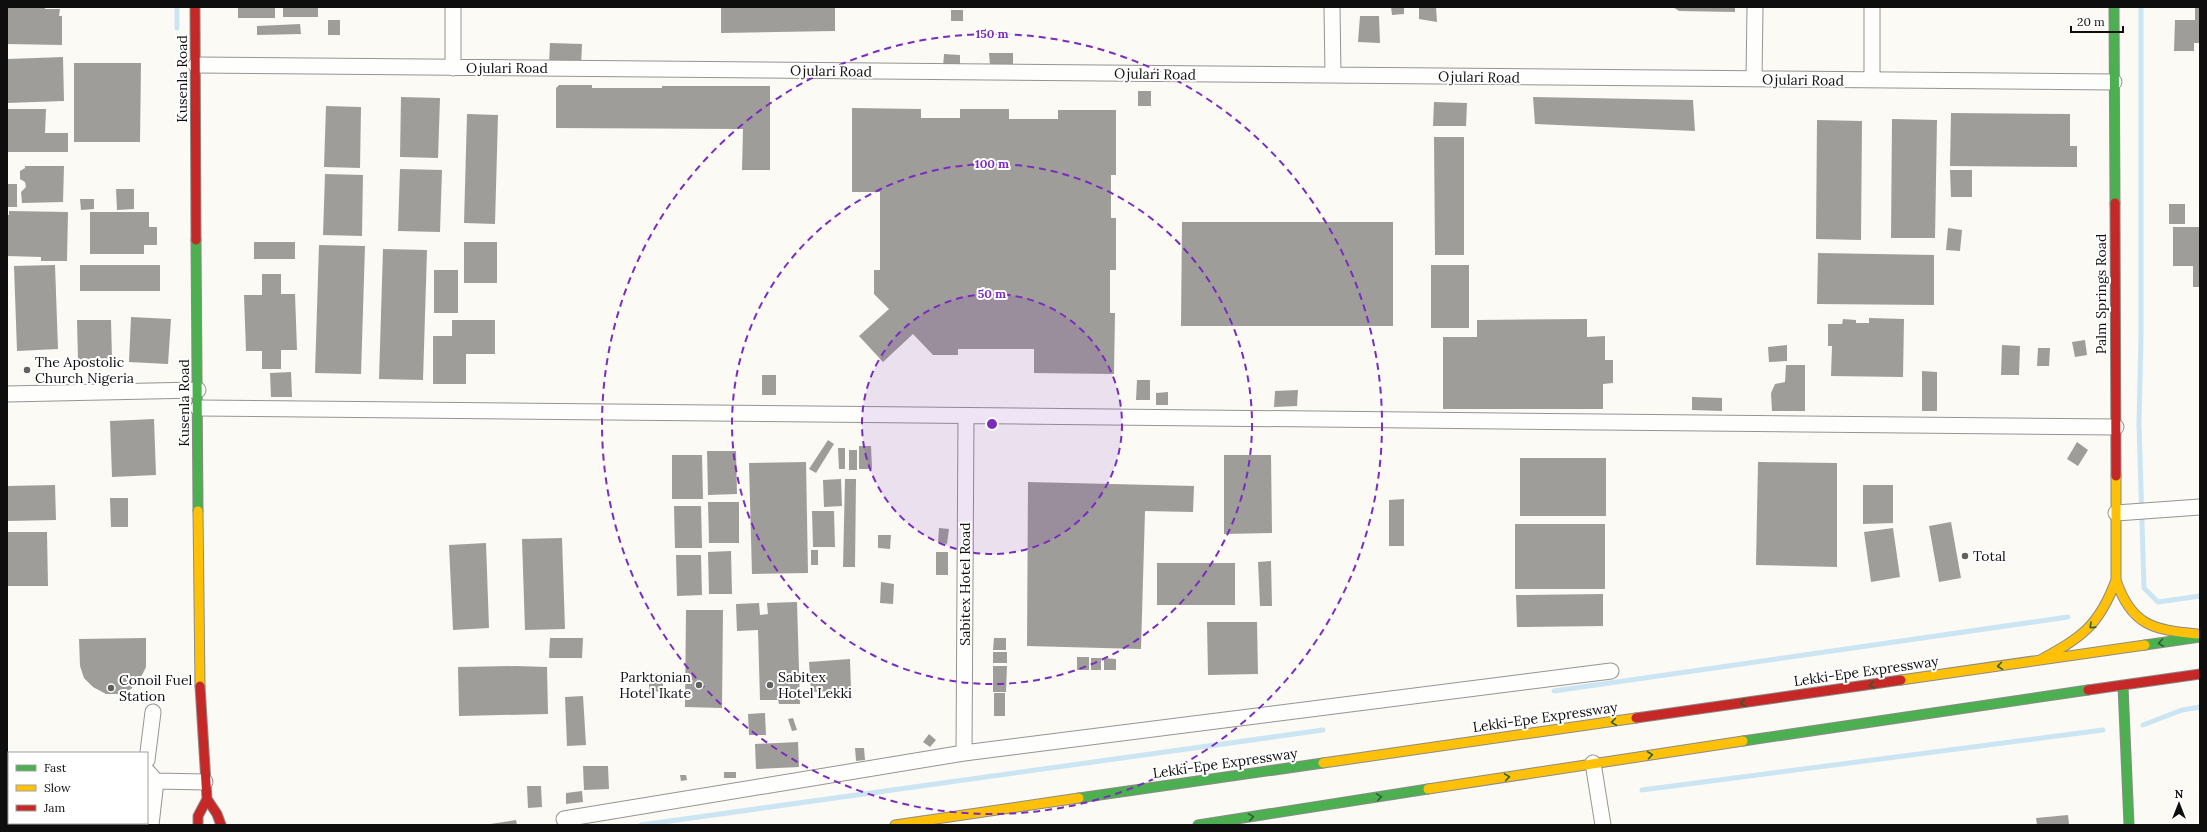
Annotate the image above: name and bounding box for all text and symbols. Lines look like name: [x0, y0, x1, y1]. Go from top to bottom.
scale bar: [2071, 8, 2123, 34]
text: 20 m: [2077, 14, 2105, 29]
text: 150 m: [975, 26, 1009, 41]
street label: Kusenla Road: [173, 35, 191, 123]
street label: Ojulari Road: [466, 59, 548, 77]
street label: Ojulari Road: [790, 61, 872, 81]
street label: Ojulari Road: [1114, 64, 1196, 84]
street label: Ojulari Road: [1438, 67, 1520, 87]
street label: Ojulari Road: [1762, 70, 1844, 90]
text: 100 m: [975, 156, 1009, 171]
street label: Palm Springs Road: [2092, 234, 2110, 354]
text: 50 m: [978, 286, 1006, 301]
place label: The Apostolic Church Nigeria: [35, 353, 134, 387]
street label: Kusenla Road: [175, 359, 193, 447]
marker: The Apostolic Church Nigeria: [22, 365, 32, 375]
centre of rings: [985, 417, 999, 431]
street label: Sabitex Hotel Road: [956, 522, 974, 646]
place label: Total: [1973, 547, 2006, 565]
marker: Total: [1960, 551, 1970, 561]
one-way arrow: [2089, 621, 2097, 629]
one-way arrow: [2158, 638, 2164, 647]
street label: Lekki-Epe Expressway: [1792, 652, 1940, 690]
one-way arrow: [1997, 661, 2003, 670]
place label: Parktonian Hotel Ikate: [619, 668, 691, 702]
place label: Sabitex Hotel Lekki: [778, 668, 852, 702]
place label: Conoil Fuel Station: [119, 671, 193, 705]
marker: Parktonian Hotel Ikate: [694, 680, 704, 690]
marker: Sabitex Hotel Lekki: [765, 680, 775, 690]
one-way arrow: [1869, 680, 1875, 689]
marker: Conoil Fuel Station: [106, 683, 116, 693]
street label: Lekki-Epe Expressway: [1471, 698, 1619, 736]
one-way arrow: [1740, 698, 1746, 707]
one-way arrow: [1611, 717, 1617, 726]
street label: Lekki-Epe Expressway: [1151, 744, 1299, 782]
one-way arrow: [1647, 751, 1653, 760]
legend: [8, 752, 148, 824]
text: Fast: [44, 760, 67, 775]
one-way arrow: [1504, 773, 1511, 781]
text: Slow: [44, 780, 71, 795]
north arrow: [2159, 784, 2199, 824]
text: N: [2175, 787, 2184, 801]
one-way arrow: [1376, 793, 1382, 802]
text: Jam: [43, 800, 65, 815]
one-way arrow: [1248, 813, 1254, 822]

